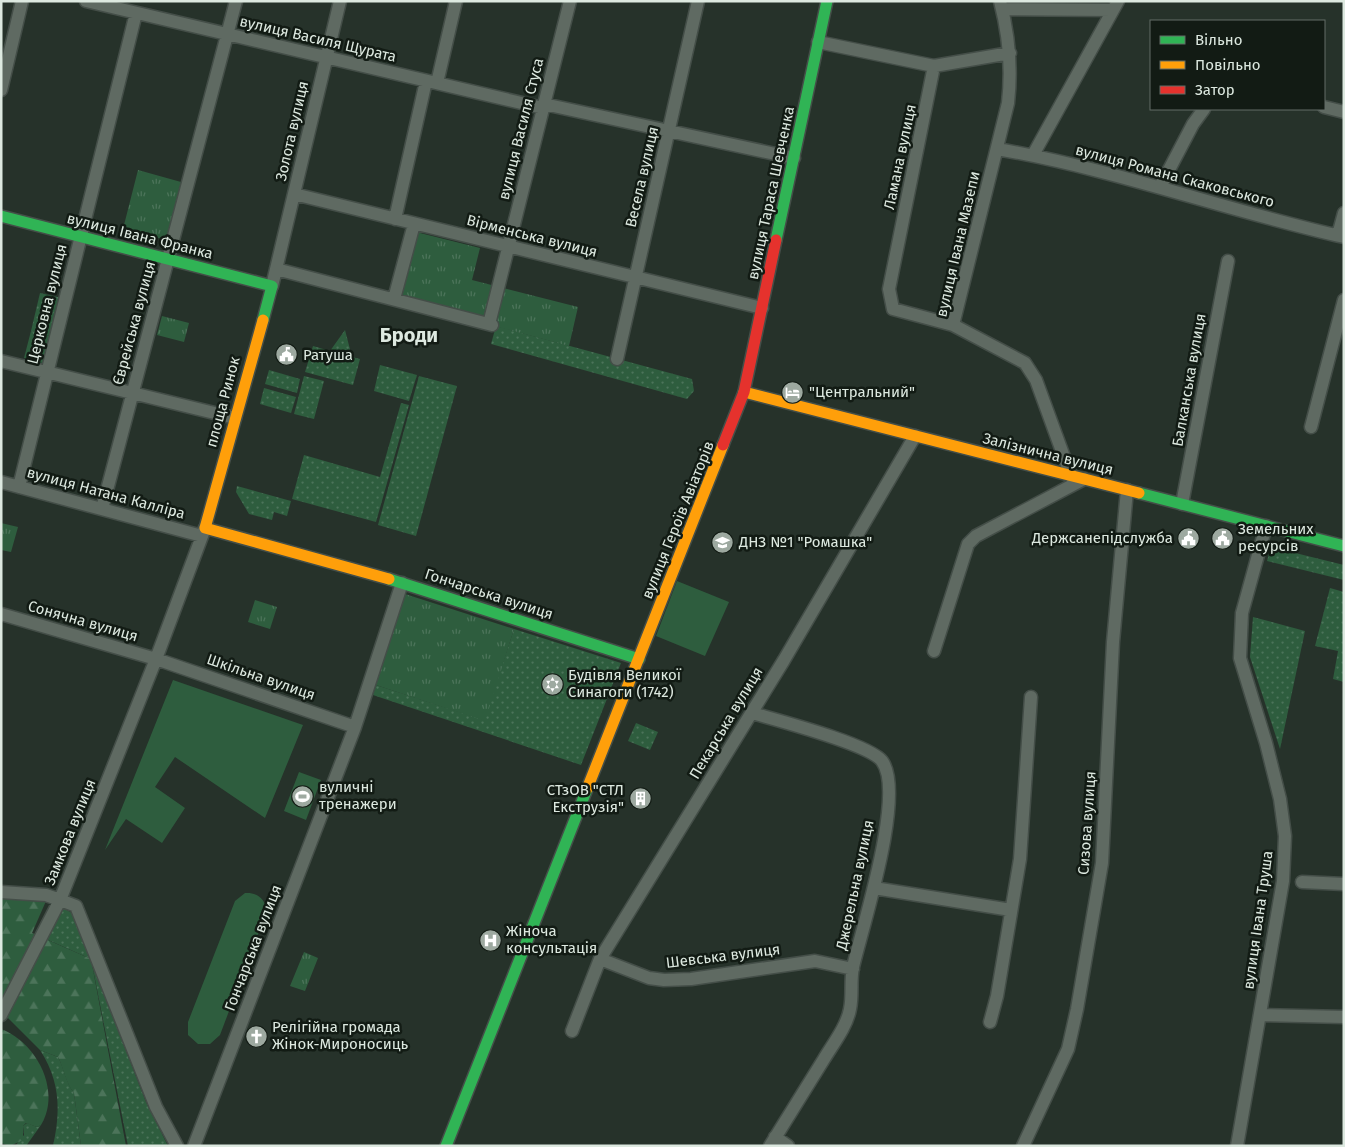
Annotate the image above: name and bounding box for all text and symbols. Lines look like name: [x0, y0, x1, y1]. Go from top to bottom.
street label: вулиця Василя Щурата: [238, 12, 398, 66]
legend: [1150, 20, 1325, 110]
text: Вільно: [1195, 31, 1242, 49]
street label: вулиця Василя Стуса: [495, 56, 547, 202]
text: Повільно: [1195, 56, 1261, 74]
street label: Золота вулиця: [272, 79, 312, 183]
text: Затор: [1195, 81, 1235, 99]
street label: Ламана вулиця: [880, 103, 920, 211]
street label: вулиця Тараса Шевченка: [744, 105, 798, 281]
street label: Весела вулиця: [622, 125, 662, 229]
street label: вулиця Романа Скаковського: [1074, 141, 1276, 211]
street label: вулиця Івана Мазепи: [932, 169, 984, 319]
street label: вулиця Івана Франка: [65, 209, 215, 263]
street label: Вірменська вулиця: [465, 211, 599, 261]
street label: Церковна вулиця: [23, 242, 71, 366]
street label: Єврейська вулиця: [109, 259, 159, 387]
street label: Балканська вулиця: [1168, 312, 1210, 448]
district label: Броди: [380, 323, 438, 347]
public building icon: Ратуша: [275, 343, 299, 367]
place label: Ратуша: [303, 346, 353, 364]
street label: площа Ринок: [202, 354, 244, 449]
hotel icon: "Центральний": [781, 380, 805, 404]
place label: "Центральний": [809, 383, 915, 401]
street label: Залізнична вулиця: [981, 429, 1115, 479]
street label: вулиця Героїв Авіаторів: [638, 438, 718, 602]
street label: вулиця Натана Калліра: [25, 463, 187, 523]
place label: Земельних ресурсів: [1238, 520, 1314, 555]
public building icon: Держсанепідслужба: [1177, 526, 1201, 550]
public building icon: Земельних ресурсів: [1210, 526, 1234, 550]
place label: Держсанепідслужба: [1031, 529, 1173, 547]
school or university icon: ДНЗ №1 "Ромашка": [711, 530, 735, 554]
place label: ДНЗ №1 "Ромашка": [738, 533, 872, 551]
street label: Гончарська вулиця: [423, 565, 555, 623]
street label: Сонячна вулиця: [26, 597, 140, 645]
street label: Шкільна вулиця: [204, 650, 318, 704]
street label: Пекарська вулиця: [685, 664, 767, 782]
place label: Будівля Великої Синагоги (1742): [568, 666, 682, 701]
synagogue icon: Будівля Великої Синагоги (1742): [540, 672, 564, 696]
street label: Сизова вулиця: [1074, 771, 1100, 875]
street label: Замкова вулиця: [40, 776, 100, 888]
place label: вуличні тренажери: [319, 778, 397, 813]
place label: СТзОВ "СТЛ Екструзія": [547, 781, 624, 816]
sports icon: вуличні тренажери: [291, 784, 315, 808]
building icon: СТзОВ "СТЛ Екструзія": [628, 787, 652, 811]
street label: Джерельна вулиця: [832, 818, 878, 953]
street label: вулиця Івана Труша: [1239, 849, 1277, 991]
street label: Гончарська вулиця: [221, 882, 285, 1014]
place label: Жіноча консультація: [506, 922, 597, 957]
hospital icon: Жіноча консультація: [478, 928, 502, 952]
street label: Шевська вулиця: [665, 940, 781, 972]
place label: Релігійна громада Жінок-Мироносиць: [272, 1018, 408, 1053]
church icon: Релігійна громада Жінок-Мироносиць: [244, 1024, 268, 1048]

